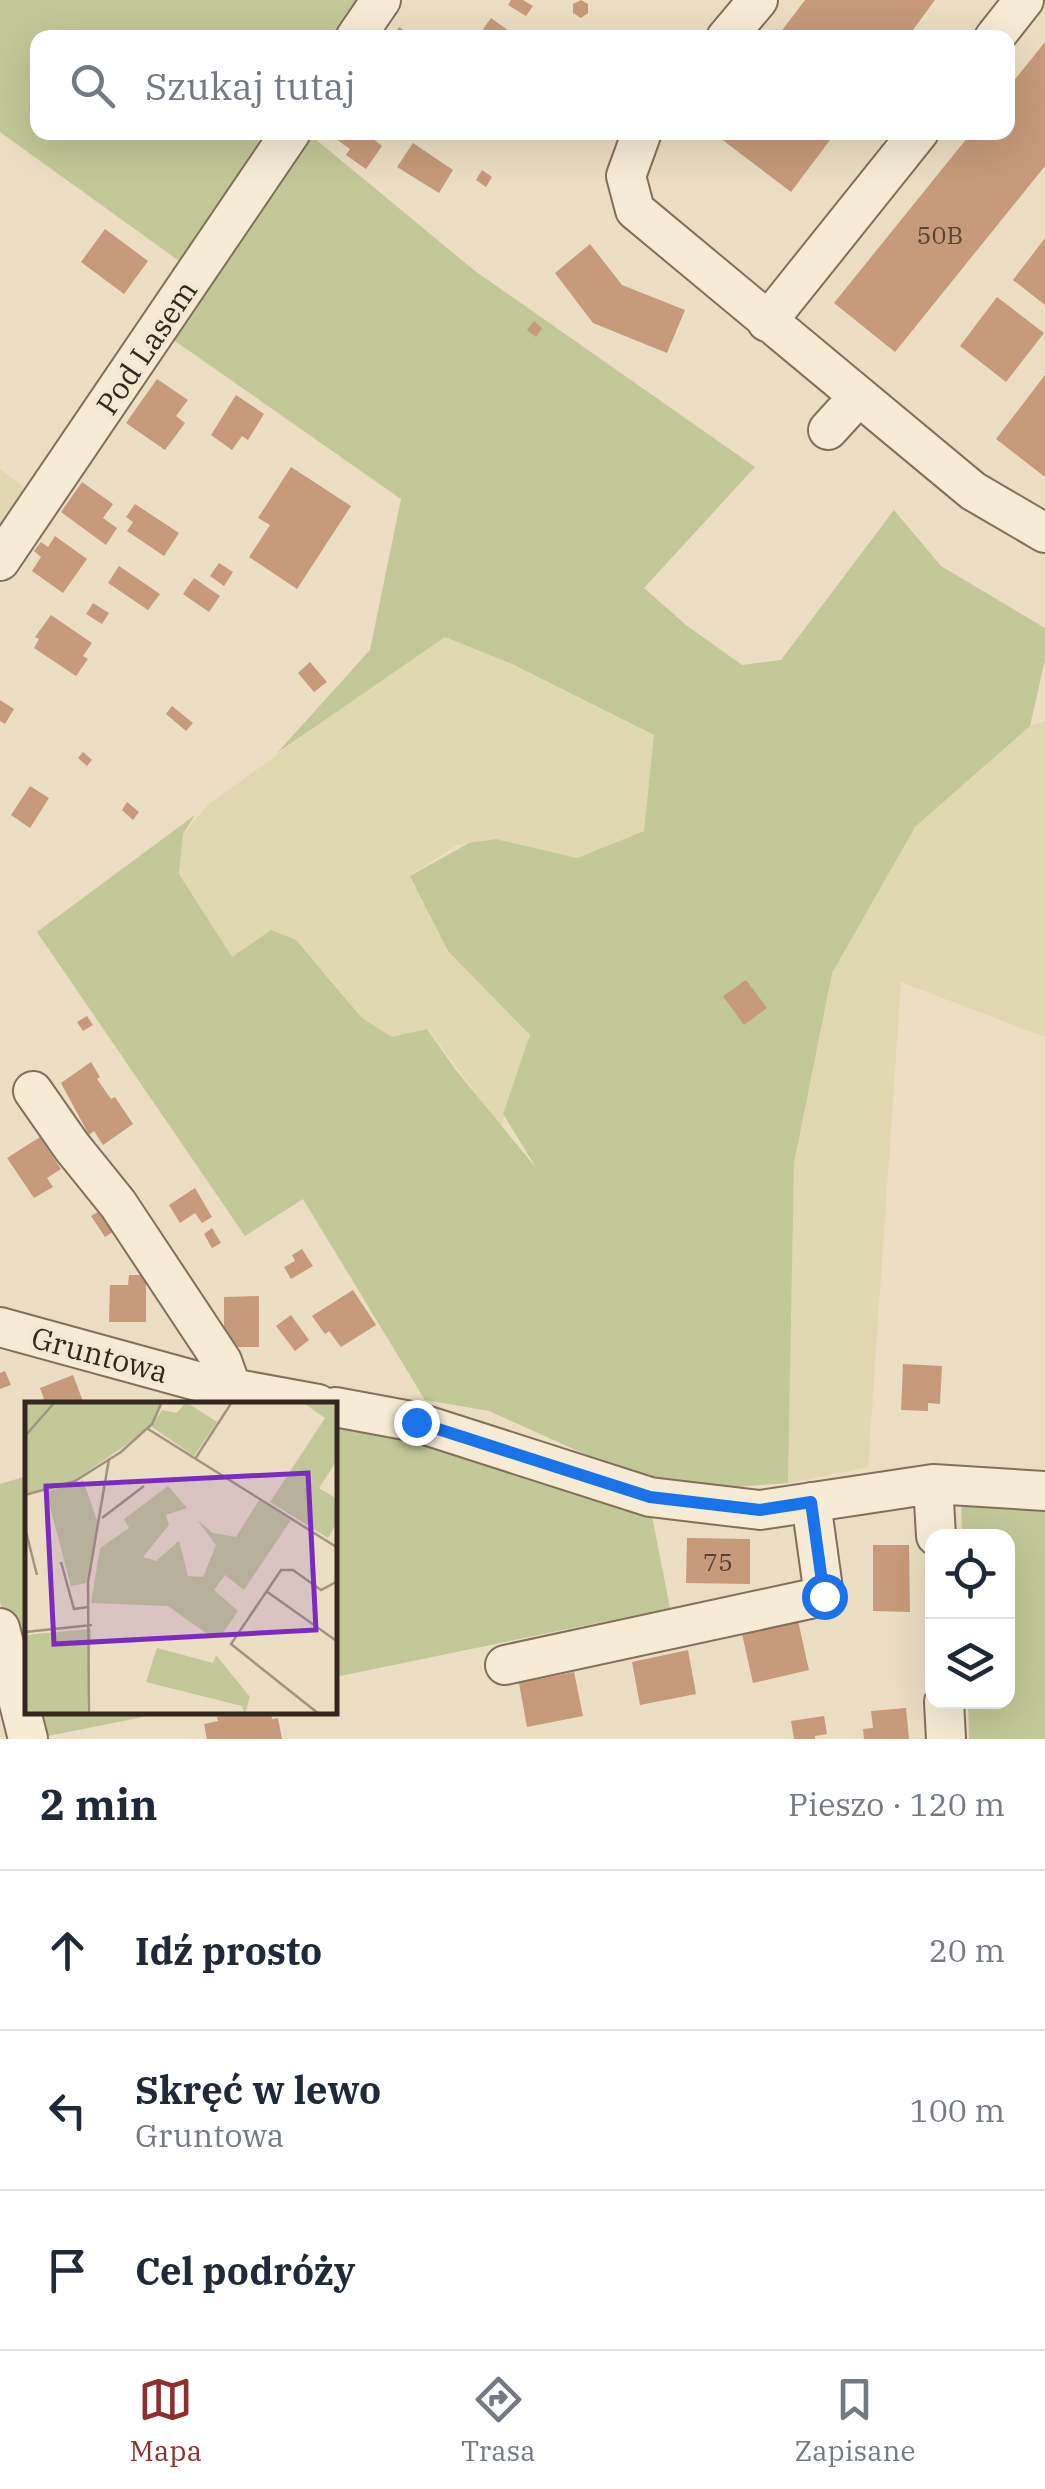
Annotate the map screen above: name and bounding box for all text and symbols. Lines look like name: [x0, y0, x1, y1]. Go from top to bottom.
search box: [30, 30, 1015, 140]
icon: search: [65, 58, 120, 113]
text: Szukaj tutaj: [145, 61, 356, 110]
house number: 50B: [917, 218, 963, 251]
street label: Pod Lasem: [87, 272, 205, 422]
street label: Gruntowa: [27, 1317, 173, 1391]
route end: [394, 1400, 440, 1446]
inset map: [25, 1402, 338, 1714]
map controls: [925, 1529, 1015, 1709]
button: locate: [925, 1529, 1015, 1619]
house number: 75: [703, 1545, 733, 1578]
route start: [802, 1574, 848, 1620]
button: layers: [925, 1619, 1015, 1709]
text: 2 min: [40, 1777, 158, 1832]
text: Pieszo · 120 m: [788, 1783, 1005, 1825]
icon: ahead: [40, 1923, 95, 1978]
text: Idź prosto: [135, 1926, 322, 1975]
text: 20 m: [929, 1929, 1005, 1971]
text: Skręć w lewo: [135, 2065, 381, 2114]
icon: left: [40, 2083, 95, 2138]
text: 100 m: [909, 2089, 1005, 2131]
text: Gruntowa: [135, 2114, 284, 2156]
icon: arrive: [40, 2243, 95, 2298]
text: Cel podróży: [135, 2246, 355, 2295]
tab: Mapa: [130, 2372, 202, 2469]
tab: Trasa: [461, 2372, 535, 2469]
tab: Zapisane: [795, 2372, 915, 2469]

